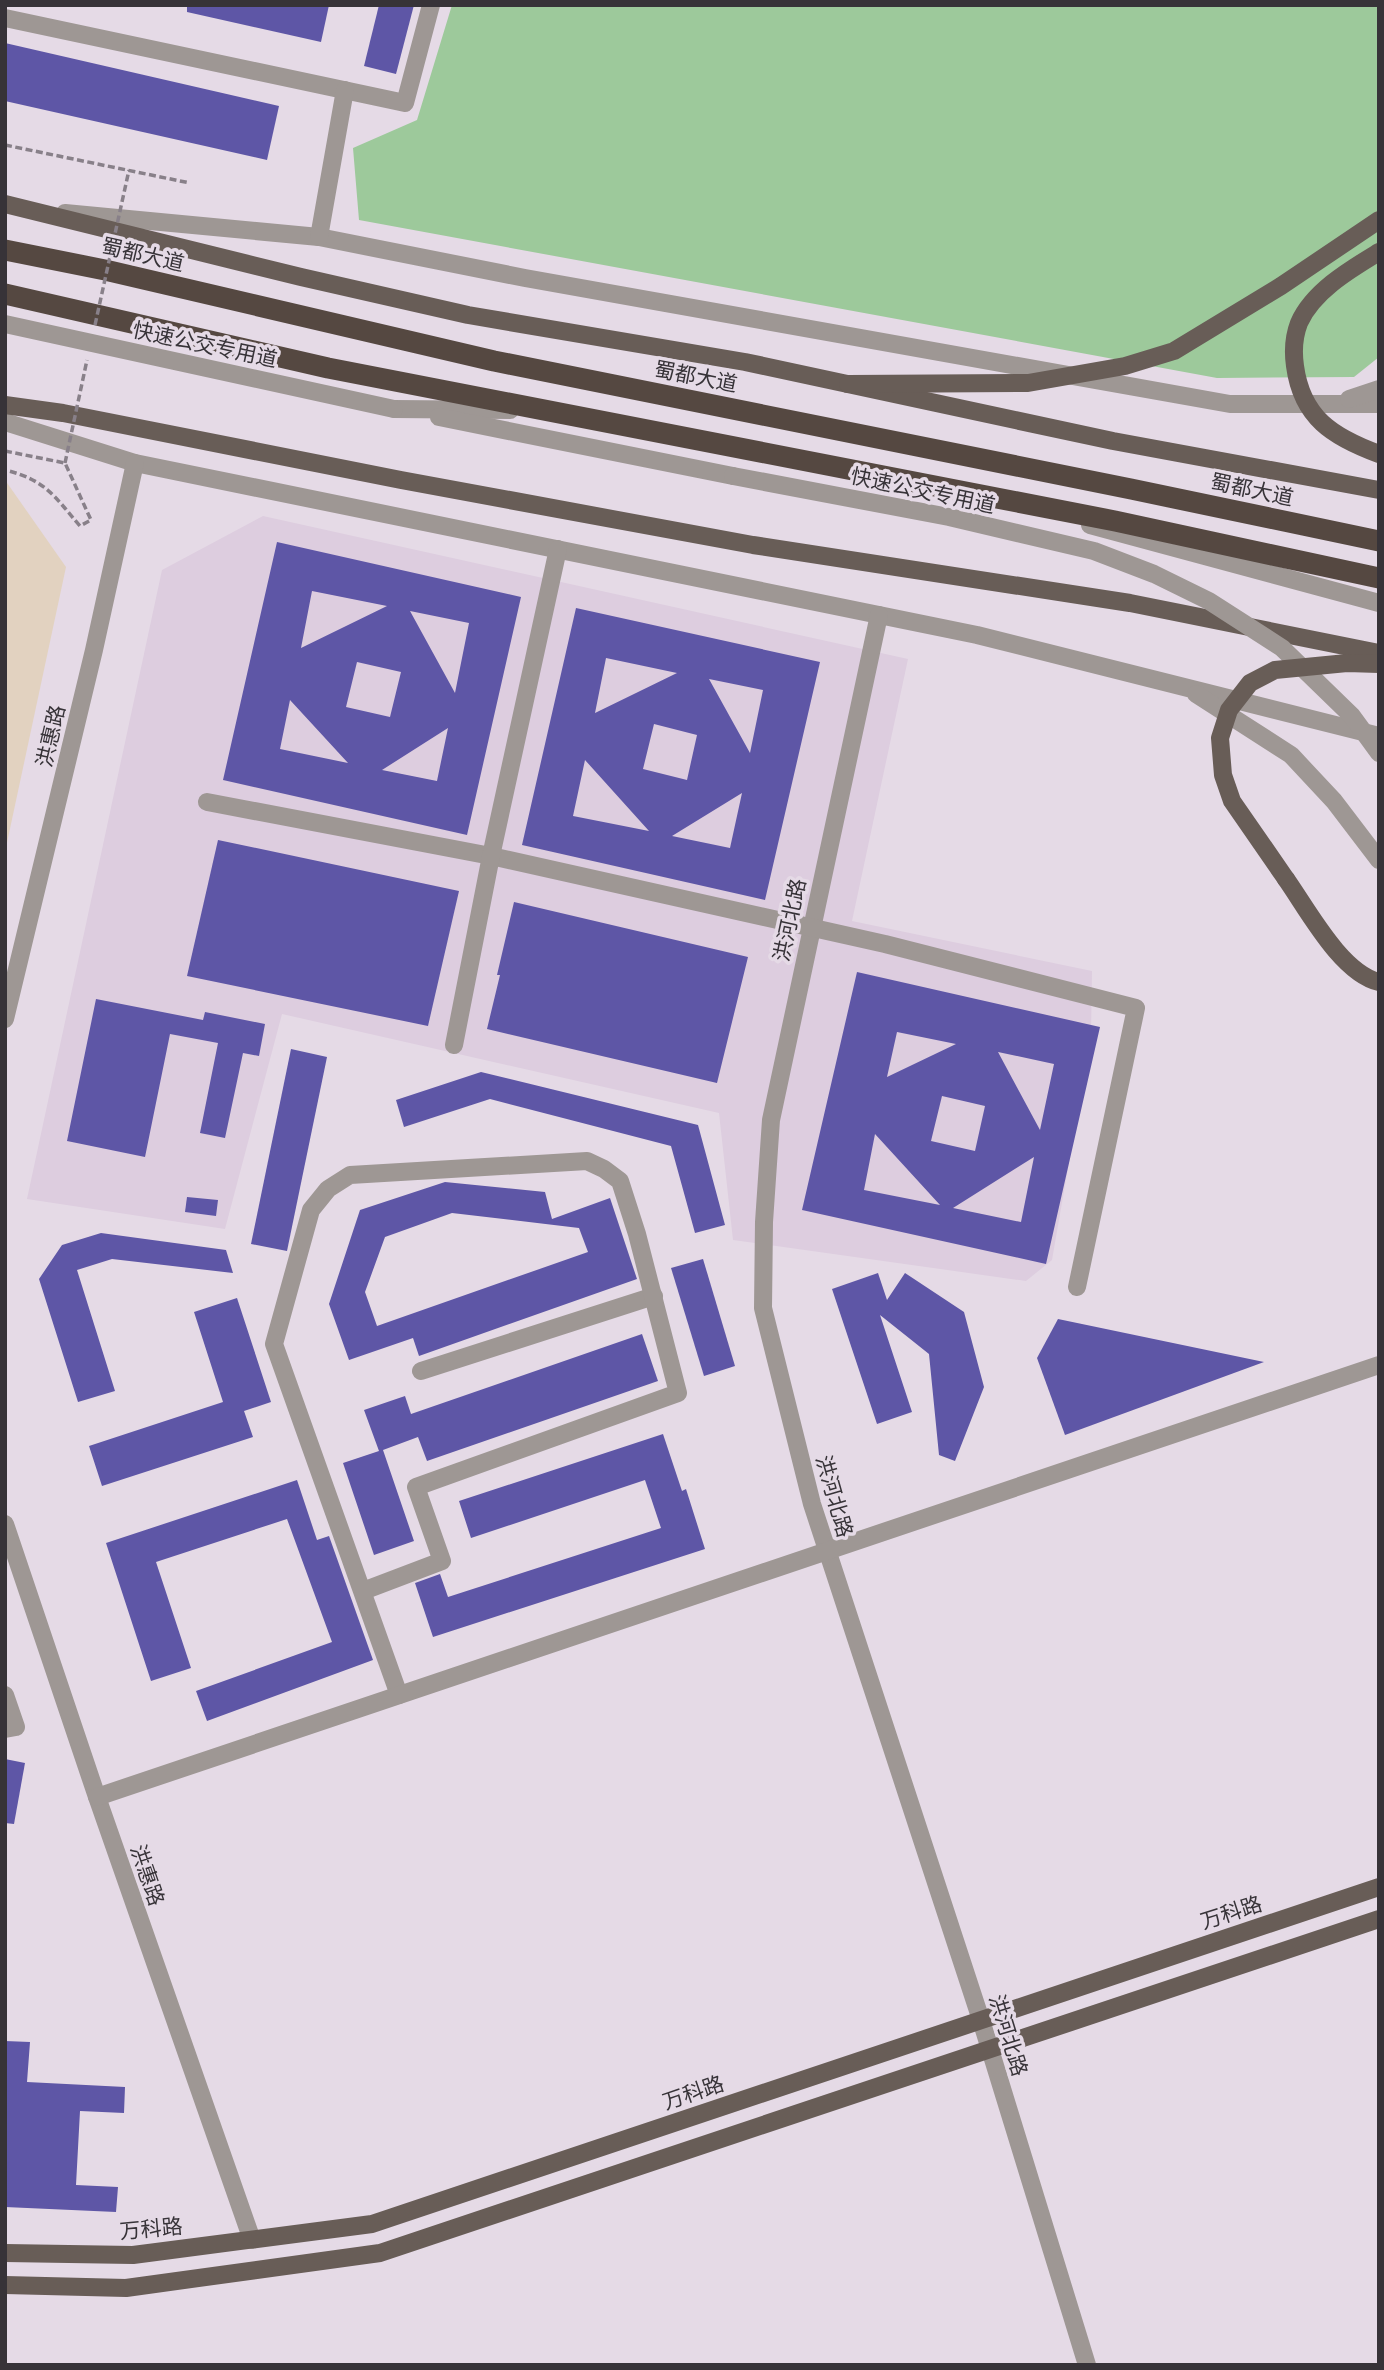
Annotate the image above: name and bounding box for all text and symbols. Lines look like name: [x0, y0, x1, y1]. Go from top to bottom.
street label: 蜀都大道: [99, 232, 187, 276]
street label: 快速公交专用道: [130, 316, 280, 372]
street label: 蜀都大道: [652, 355, 740, 397]
street label: 快速公交专用道: [848, 462, 998, 518]
street label: 蜀都大道: [1208, 468, 1296, 510]
street label: 洪惠路: [30, 702, 70, 770]
street label: 洪河北路: [768, 876, 810, 964]
street label: 洪河北路: [811, 1452, 859, 1540]
street label: 洪惠路: [125, 1841, 171, 1909]
street label: 万科路: [1197, 1890, 1265, 1934]
street label: 洪河北路: [984, 1991, 1034, 2079]
street label: 万科路: [659, 2069, 727, 2115]
street label: 万科路: [118, 2212, 184, 2244]

